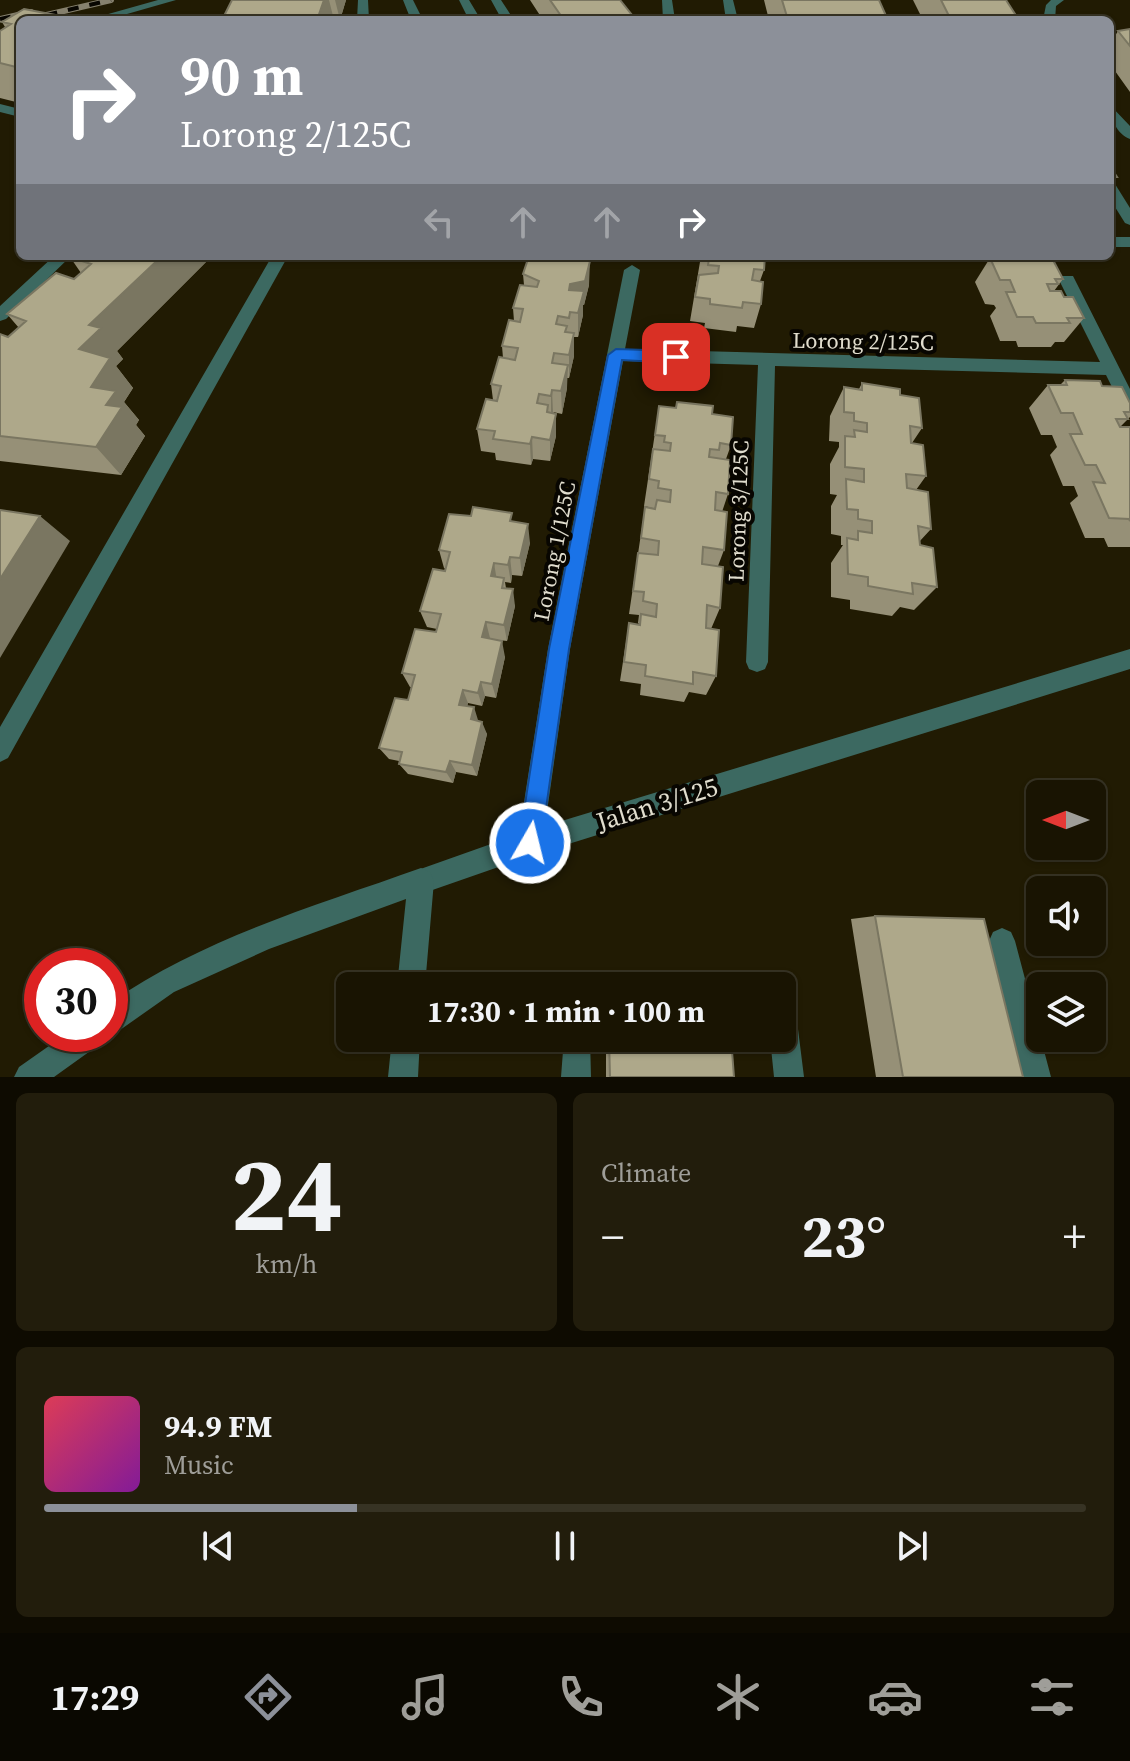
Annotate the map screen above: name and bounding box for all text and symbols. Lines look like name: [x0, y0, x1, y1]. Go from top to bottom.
text: 90 m: [180, 37, 303, 114]
icon: right: [48, 48, 152, 152]
text: Lorong 2/125C: [180, 110, 411, 159]
icon: left: [417, 200, 461, 244]
icon: ahead: [501, 200, 545, 244]
icon: ahead: [585, 200, 629, 244]
icon: right: [669, 200, 713, 244]
pin: [642, 323, 710, 391]
street label: Lorong 2/125C: [792, 325, 934, 357]
icon: arrive: [654, 335, 698, 379]
street label: Lorong 3/125C: [721, 440, 755, 582]
street label: Lorong 1/125C: [526, 479, 582, 623]
street label: Jalan 3/125: [591, 768, 722, 840]
north arrow: [1026, 780, 1106, 860]
map controls: [1026, 780, 1106, 1052]
position arrow: [488, 801, 572, 885]
button: sound: [1026, 876, 1106, 956]
speed limit sign: 30: [24, 948, 128, 1052]
button: layers: [1026, 972, 1106, 1052]
text: 17:30 · 1 min · 100 m: [427, 991, 705, 1032]
text: 24: [230, 1122, 343, 1265]
text: Climate: [601, 1155, 691, 1191]
text: 23°: [801, 1195, 886, 1277]
text: −: [601, 1206, 624, 1267]
text: +: [1063, 1206, 1086, 1267]
text: km/h: [256, 1246, 317, 1282]
text: 94.9 FM: [164, 1406, 272, 1447]
text: Music: [164, 1447, 234, 1483]
icon: previous: [196, 1524, 240, 1568]
icon: pause: [543, 1524, 587, 1568]
icon: next: [890, 1524, 934, 1568]
icon: directions: [240, 1669, 296, 1725]
icon: music: [397, 1669, 453, 1725]
icon: phone: [553, 1669, 609, 1725]
icon: climate: [710, 1669, 766, 1725]
icon: car: [867, 1669, 923, 1725]
icon: filters: [1024, 1669, 1080, 1725]
text: 17:29: [50, 1673, 139, 1722]

